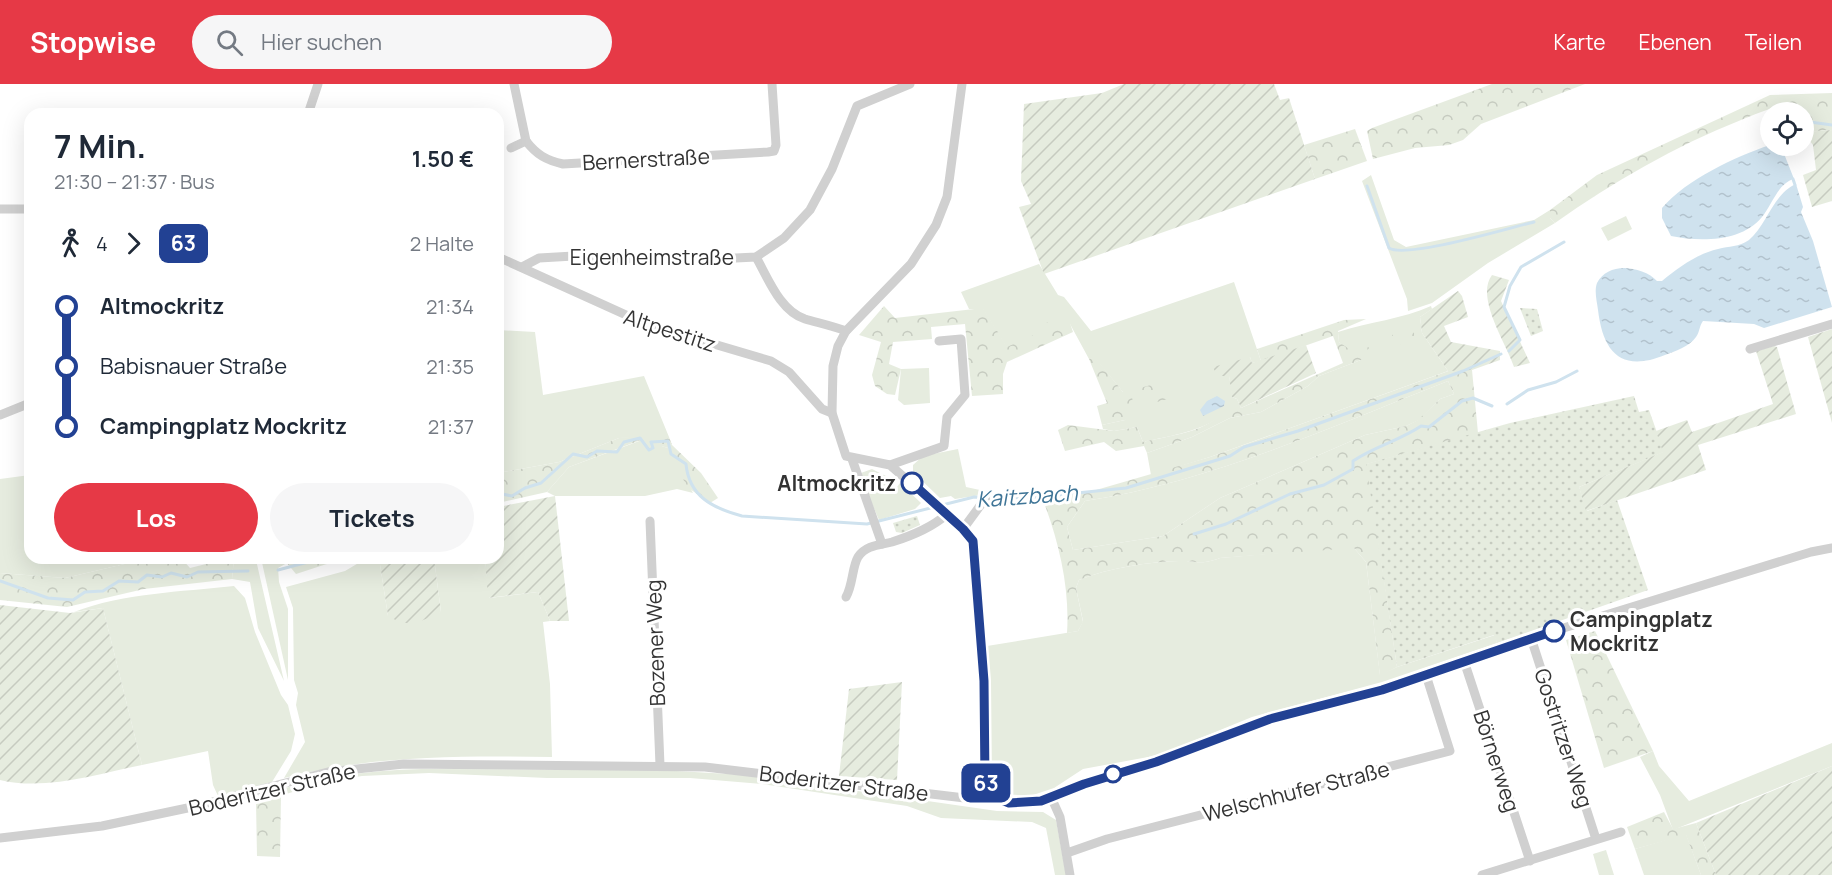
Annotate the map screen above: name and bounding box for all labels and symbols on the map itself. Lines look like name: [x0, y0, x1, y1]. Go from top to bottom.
street label: Bernerstraße: [582, 142, 710, 176]
street label: Eigenheimstraße: [570, 243, 734, 271]
street label: Altpestitz: [620, 302, 720, 358]
place label: Altmockritz: [777, 469, 896, 497]
marker: Altmockritz: [901, 472, 923, 494]
water label: Kaitzbach: [975, 477, 1080, 514]
street label: Bozener Weg: [639, 579, 671, 707]
place label: Campingplatz Mockritz: [1570, 605, 1713, 657]
marker: Campingplatz Mockritz: [1543, 620, 1565, 642]
street label: Gostritzer Weg: [1528, 665, 1600, 811]
street label: Börnerweg: [1467, 706, 1527, 816]
street label: Welschhufer Straße: [1200, 754, 1392, 828]
street label: Boderitzer Straße: [186, 756, 358, 822]
street label: Boderitzer Straße: [758, 759, 930, 807]
line badge: 63: [959, 764, 1013, 802]
unlabelled marker: [1104, 765, 1122, 783]

